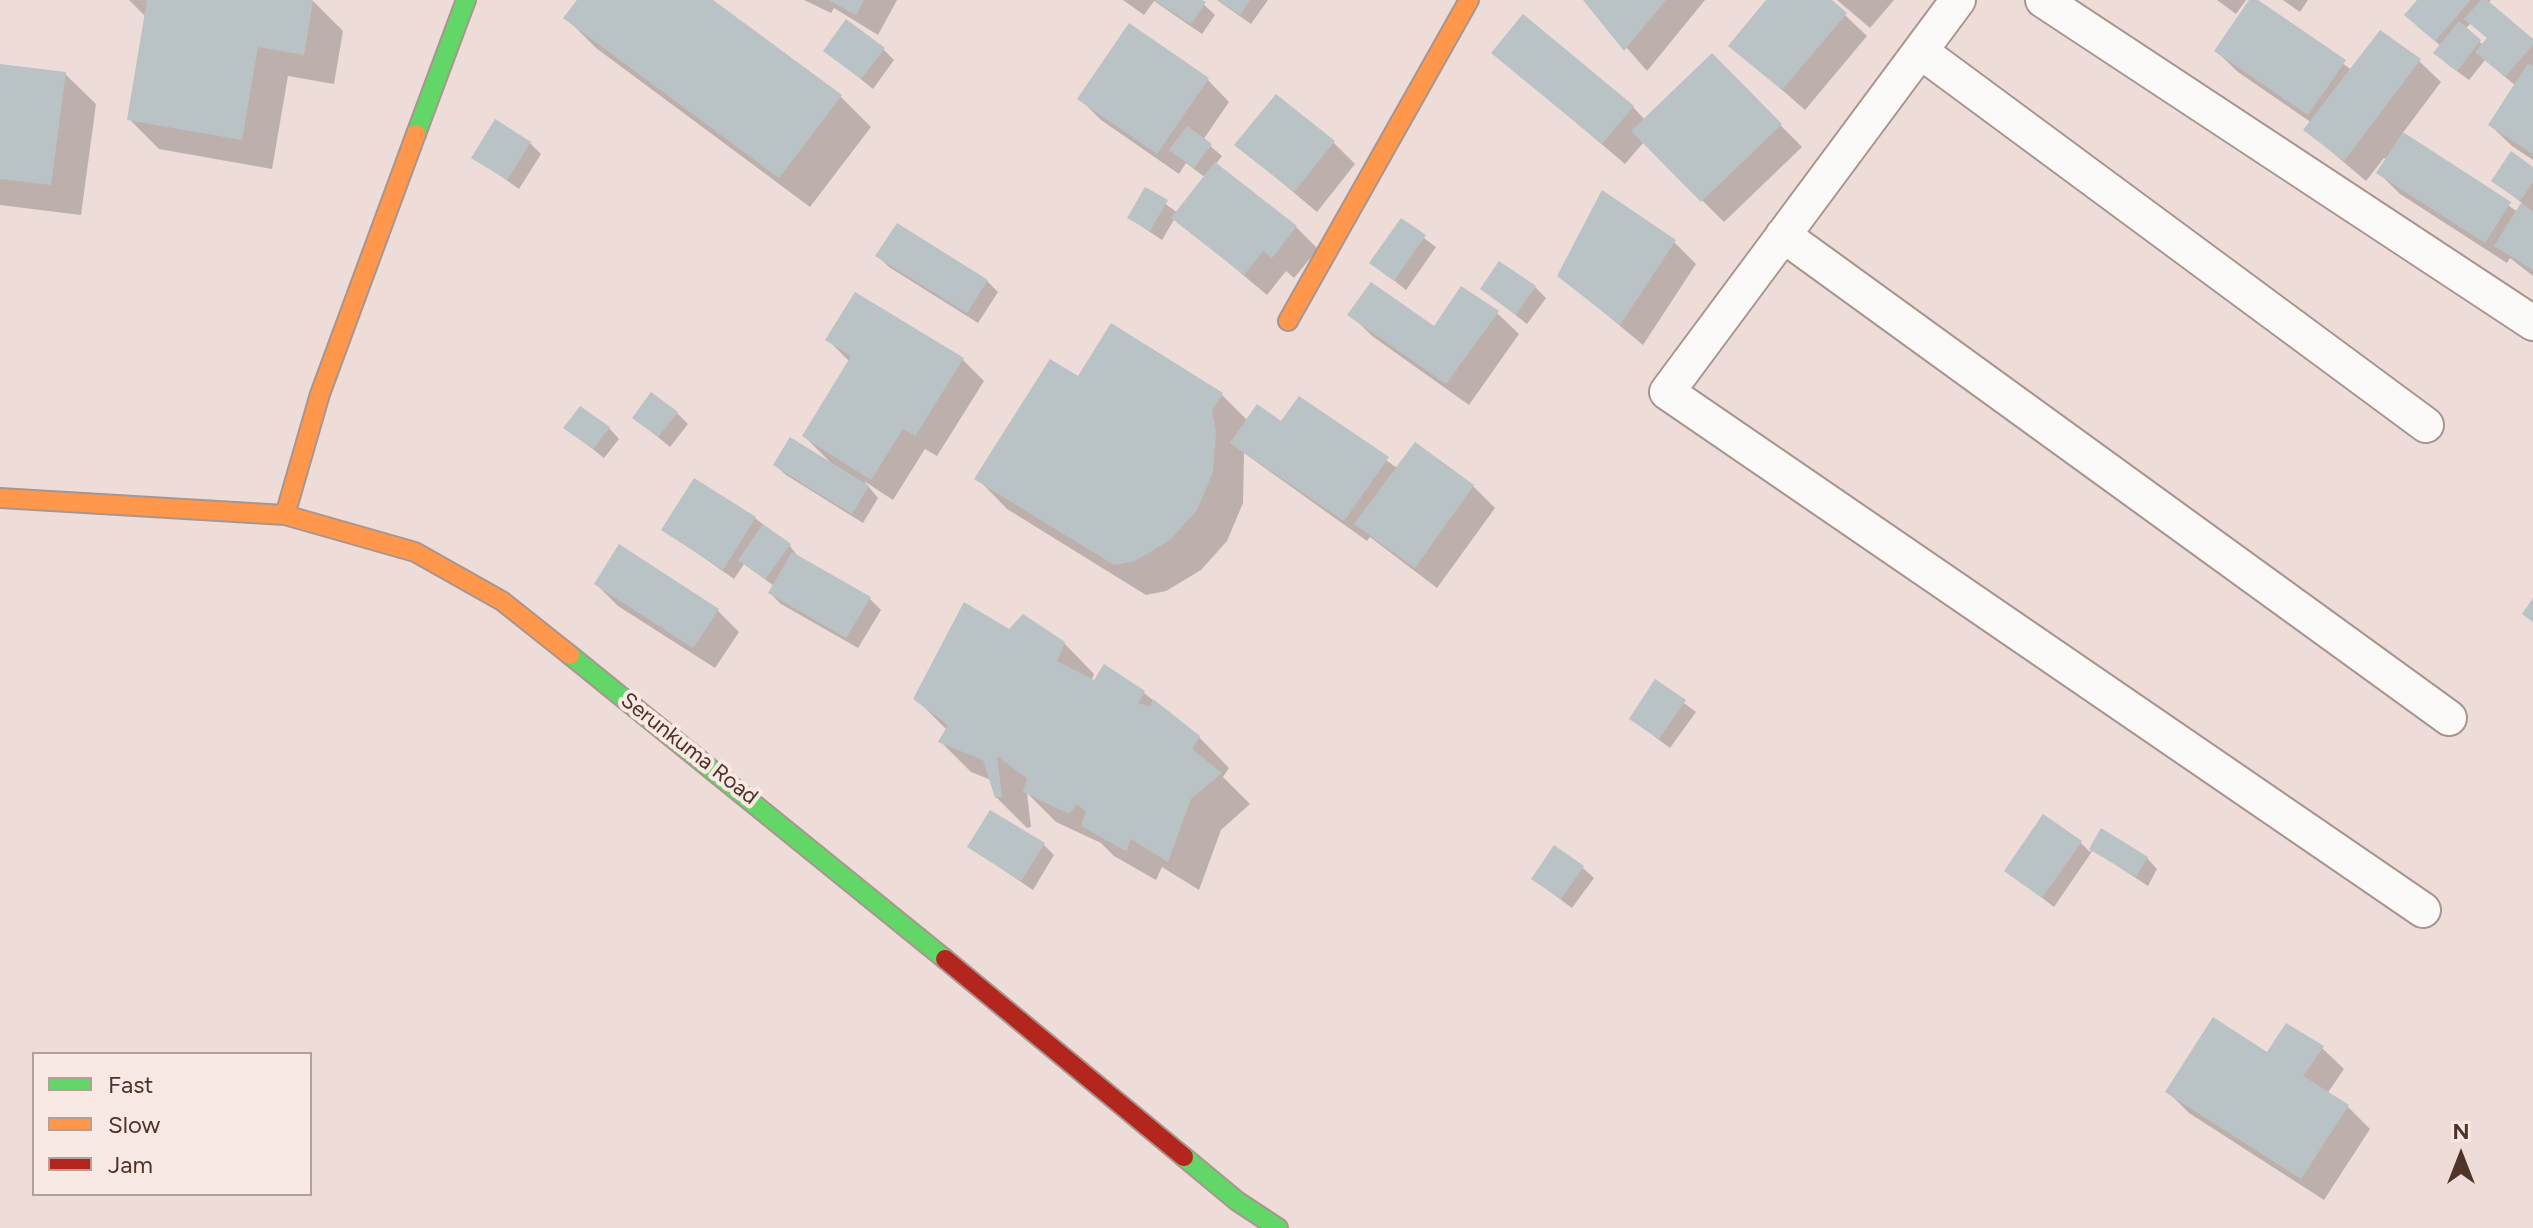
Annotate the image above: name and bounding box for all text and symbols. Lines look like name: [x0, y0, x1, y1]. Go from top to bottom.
street label: Serunkuma Road: [615, 687, 763, 811]
legend: [32, 1052, 312, 1196]
text: Fast: [108, 1070, 153, 1099]
text: Slow: [108, 1110, 160, 1139]
north arrow: [2421, 1116, 2501, 1196]
text: N: [2452, 1118, 2470, 1145]
text: Jam: [108, 1150, 153, 1179]

